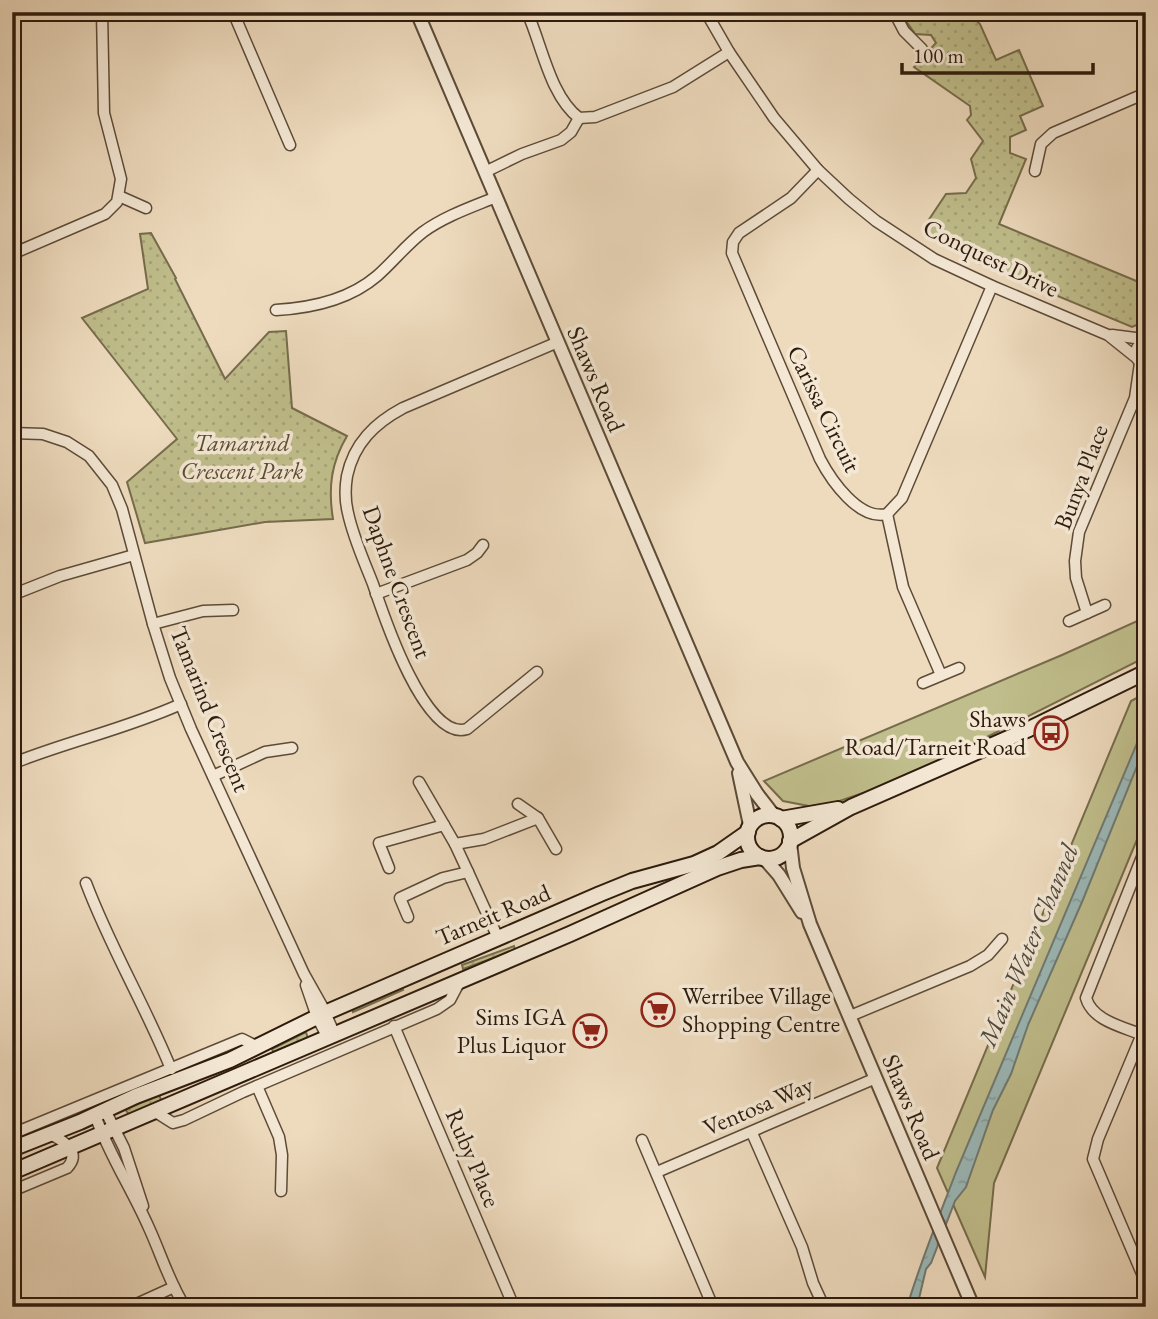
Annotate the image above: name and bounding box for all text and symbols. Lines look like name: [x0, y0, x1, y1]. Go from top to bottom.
scale bar: [902, 32, 1093, 76]
text: 100 m: [913, 42, 964, 69]
street label: Conquest Drive: [918, 211, 1064, 304]
street label: Shaws Road: [560, 321, 633, 437]
street label: Carissa Circuit: [780, 340, 869, 478]
street label: Bunya Place: [1046, 420, 1115, 534]
park label: Tamarind Crescent Park: [181, 427, 303, 486]
street label: Daphne Crescent: [356, 501, 440, 663]
street label: Tamarind Crescent: [163, 621, 258, 797]
place label: Shaws Road/Tarneit Road: [845, 703, 1027, 762]
bus stop icon: Shaws Road/Tarneit Road: [1032, 714, 1070, 752]
water label: Main Water Channel: [969, 838, 1086, 1053]
street label: Tarneit Road: [431, 876, 556, 953]
place label: Werribee Village Shopping Centre: [682, 980, 840, 1039]
supermarket icon: Werribee Village Shopping Centre: [639, 991, 677, 1029]
place label: Sims IGA Plus Liquor: [457, 1001, 566, 1060]
supermarket icon: Sims IGA Plus Liquor: [571, 1012, 609, 1050]
street label: Shaws Road: [875, 1049, 948, 1165]
street label: Ventosa Way: [698, 1068, 818, 1143]
street label: Ruby Place: [439, 1104, 508, 1212]

